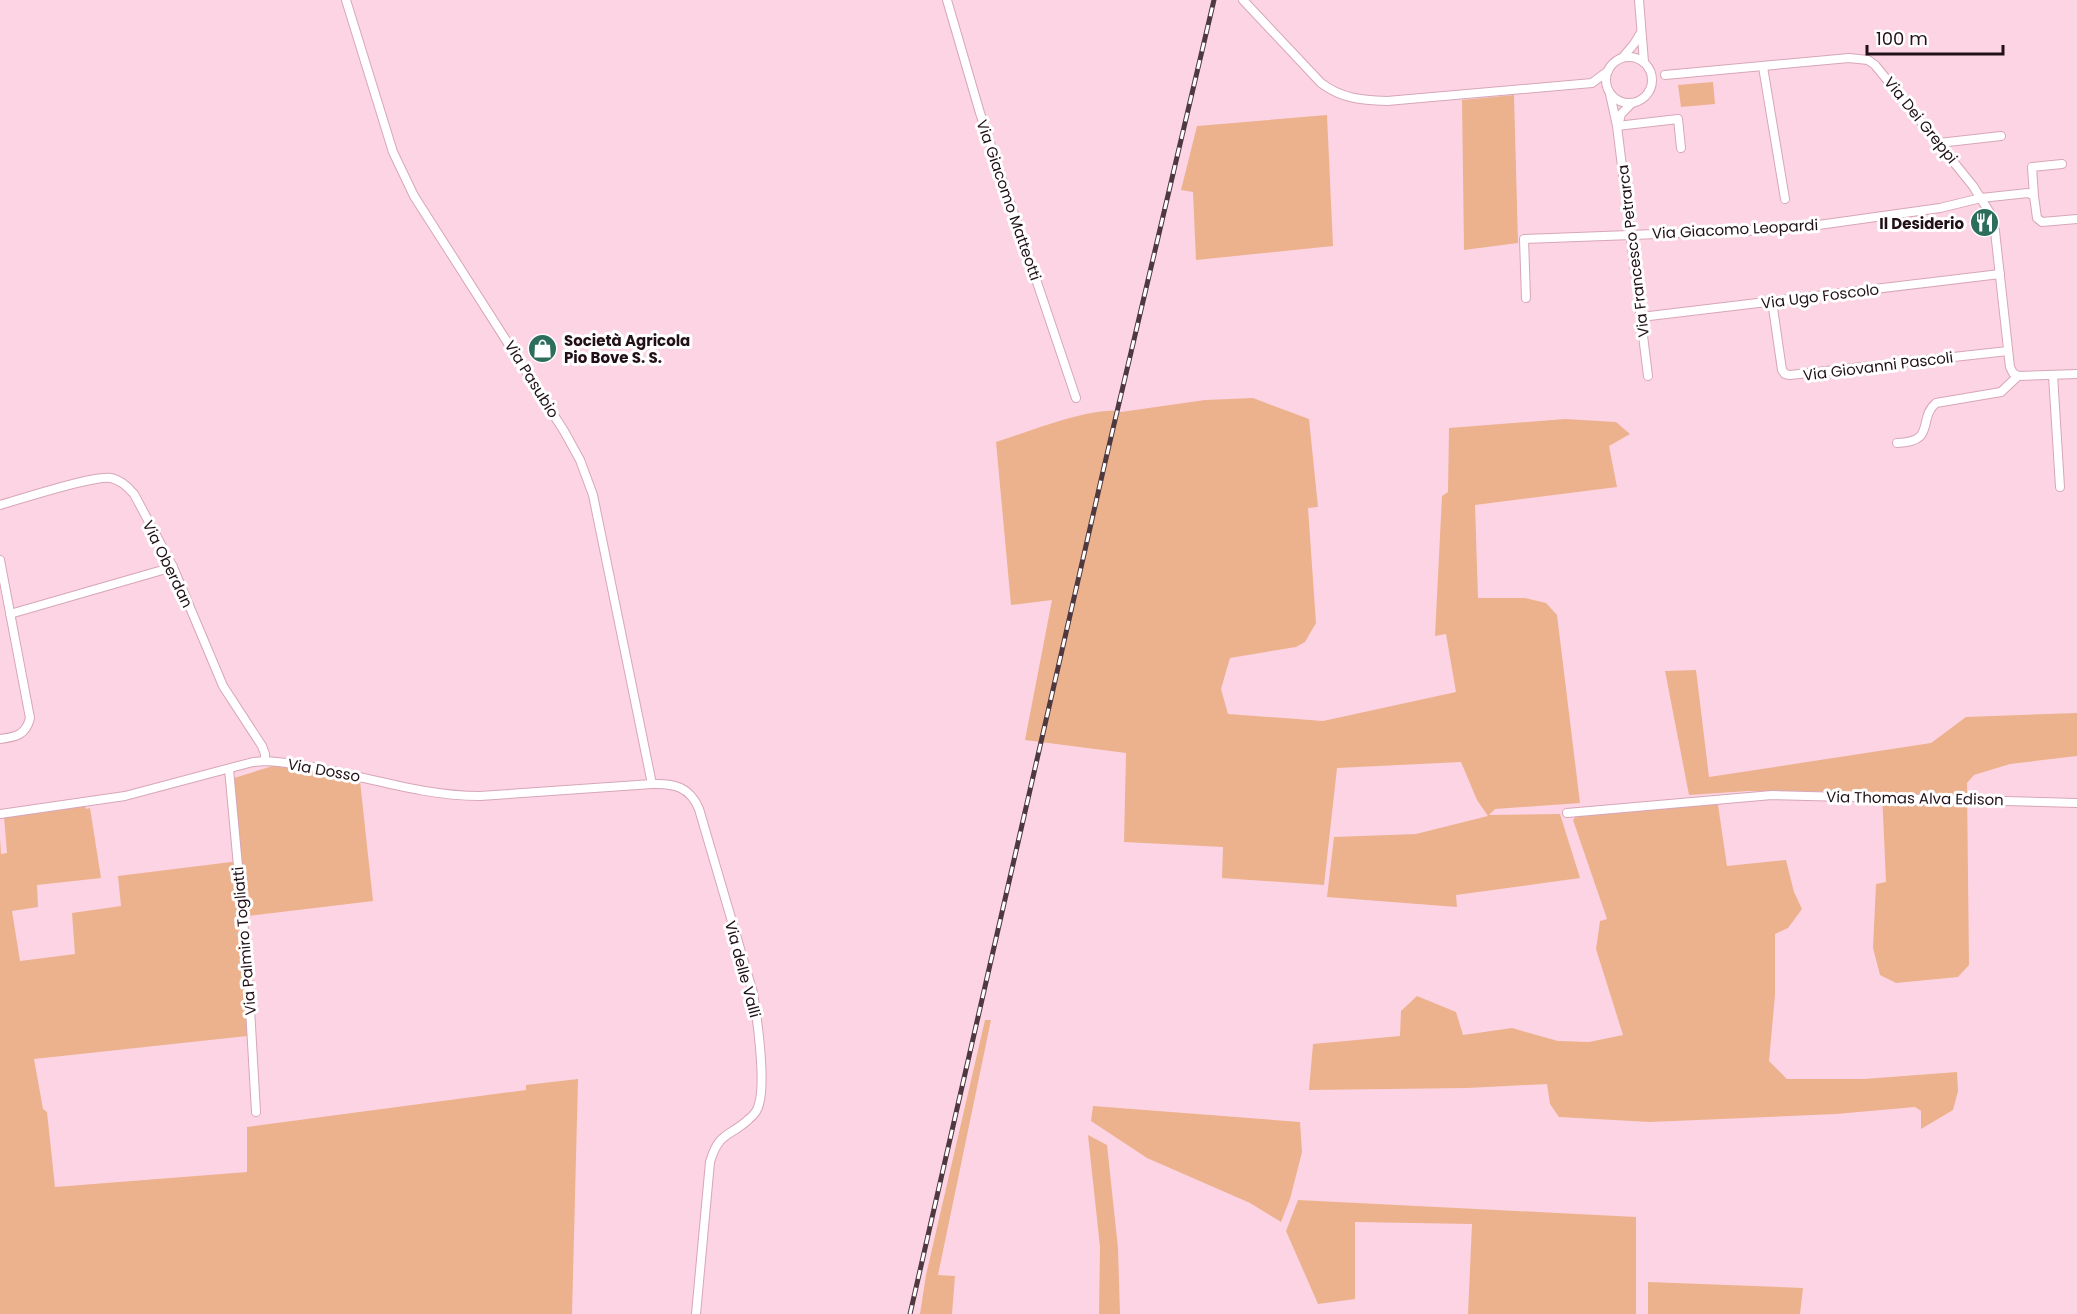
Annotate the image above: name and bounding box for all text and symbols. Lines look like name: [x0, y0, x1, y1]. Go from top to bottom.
scale bar: [1867, 18, 2004, 56]
text: 100 m: [1876, 26, 1928, 51]
street label: Via Dei Greppi: [1879, 72, 1963, 168]
street label: Via Giacomo Matteotti: [972, 117, 1046, 283]
street label: Via Francesco Petrarca: [1612, 163, 1654, 339]
restaurant icon: Il Desiderio: [1969, 207, 2001, 239]
place label: Il Desiderio: [1879, 213, 1964, 234]
street label: Via Giacomo Leopardi: [1651, 214, 1819, 244]
street label: Via Ugo Foscolo: [1760, 278, 1880, 314]
place label: Società Agricola Pio Bove S. S.: [564, 330, 690, 368]
shop icon: Società Agricola Pio Bove S. S.: [527, 333, 559, 365]
street label: Via Pasubio: [500, 336, 564, 422]
street label: Via Giovanni Pascoli: [1802, 346, 1954, 386]
street label: Via Oberdan: [138, 517, 198, 611]
street label: Via Dosso: [286, 753, 362, 787]
street label: Via Thomas Alva Edison: [1826, 786, 2004, 810]
street label: Via Palmiro Togliatti: [227, 866, 261, 1016]
street label: Via delle Valli: [720, 918, 766, 1020]

